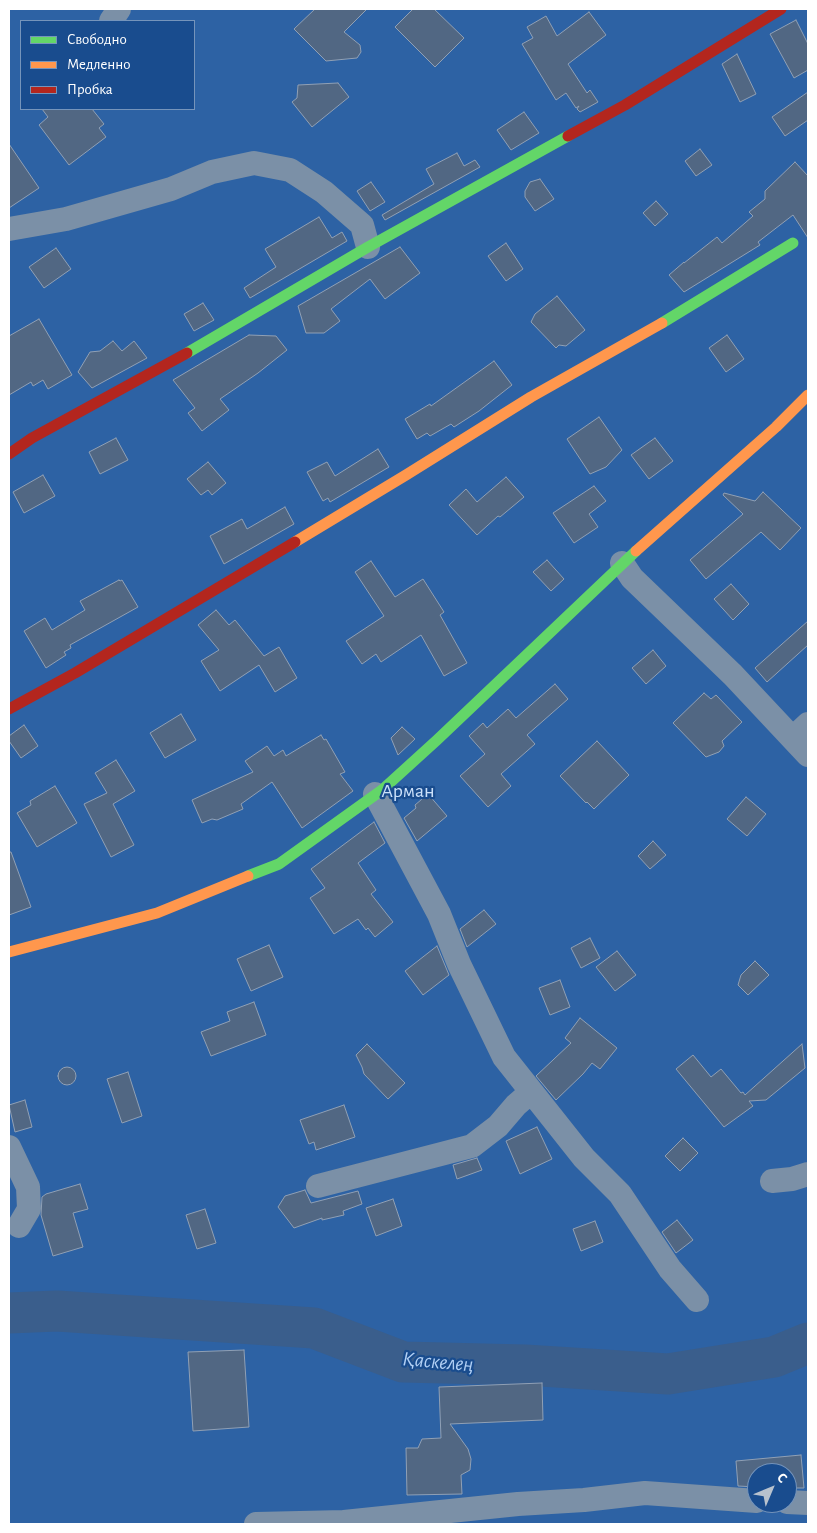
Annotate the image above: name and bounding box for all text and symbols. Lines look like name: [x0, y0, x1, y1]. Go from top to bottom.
legend: [20, 20, 195, 110]
text: Свободно: [67, 32, 127, 47]
text: Медленно: [67, 57, 131, 72]
text: Пробка: [67, 82, 113, 97]
park label: Арман: [381, 779, 435, 803]
water label: Қаскелең: [401, 1346, 475, 1378]
north arrow: [747, 1463, 797, 1513]
text: С: [774, 1470, 790, 1486]

